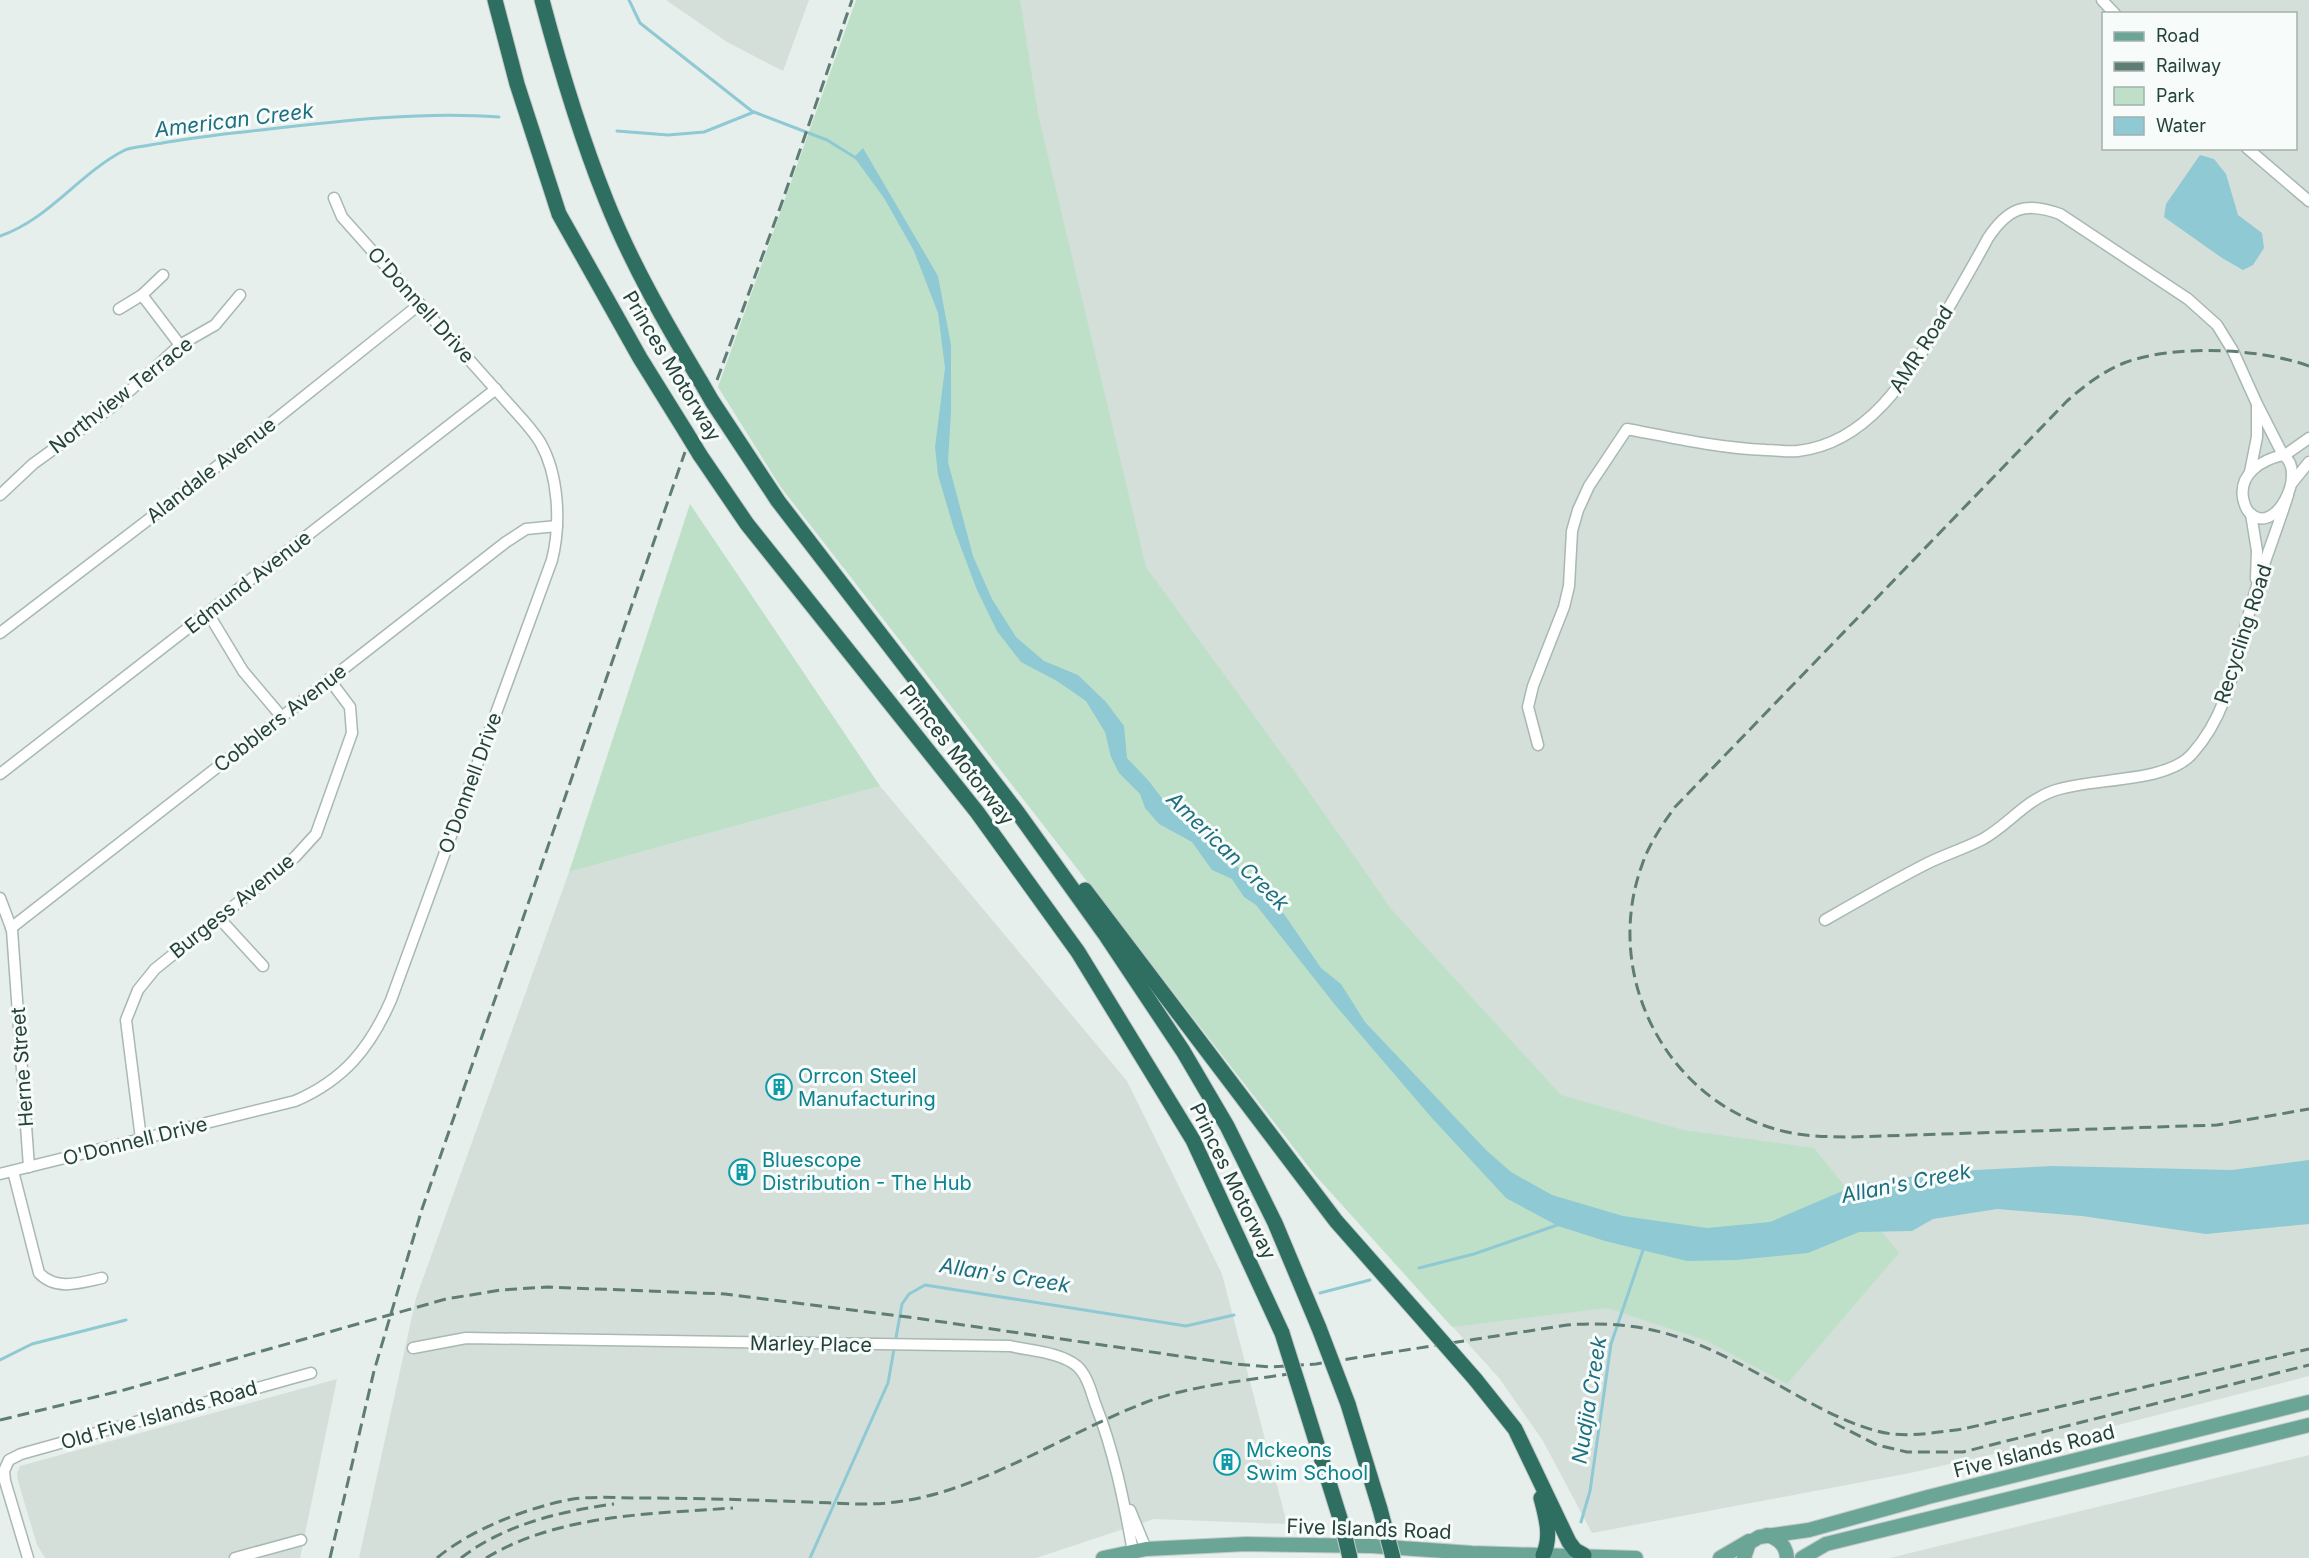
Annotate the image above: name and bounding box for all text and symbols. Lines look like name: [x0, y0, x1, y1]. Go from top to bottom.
legend: [2102, 12, 2297, 150]
text: Road: [2156, 25, 2199, 46]
text: Railway: [2156, 55, 2221, 76]
text: Park: [2156, 85, 2195, 106]
water label: American Creek: [152, 98, 315, 142]
text: Water: [2156, 115, 2206, 136]
street label: O'Donnell Drive: [363, 242, 479, 368]
street label: Princes Motorway: [618, 286, 726, 446]
street label: AMR Road: [1884, 301, 1958, 397]
street label: Northview Terrace: [45, 332, 197, 458]
street label: Alandale Avenue: [142, 412, 280, 528]
street label: Edmund Avenue: [180, 525, 316, 639]
street label: Recycling Road: [2209, 561, 2277, 707]
street label: Cobblers Avenue: [209, 659, 351, 777]
street label: Princes Motorway: [895, 680, 1019, 830]
street label: O'Donnell Drive: [433, 709, 507, 857]
water label: American Creek: [1161, 786, 1295, 916]
street label: Burgess Avenue: [165, 849, 299, 963]
street label: Herne Street: [6, 1006, 38, 1128]
place label: Orrcon Steel Manufacturing: [798, 1064, 936, 1111]
building icon: Orrcon Steel Manufacturing: [764, 1072, 794, 1102]
street label: Princes Motorway: [1185, 1099, 1281, 1263]
street label: O'Donnell Drive: [60, 1111, 210, 1171]
place label: Bluescope Distribution - The Hub: [762, 1148, 972, 1195]
building icon: Bluescope Distribution - The Hub: [727, 1157, 757, 1187]
water label: Allan's Creek: [1838, 1158, 1974, 1208]
water label: Allan's Creek: [937, 1252, 1073, 1298]
street label: Marley Place: [750, 1331, 872, 1357]
water label: Nudjia Creek: [1567, 1334, 1611, 1466]
street label: Old Five Islands Road: [58, 1375, 260, 1455]
street label: Five Islands Road: [1951, 1419, 2117, 1483]
place label: Mckeons Swim School: [1246, 1438, 1368, 1485]
building icon: Mckeons Swim School: [1212, 1447, 1242, 1477]
street label: Five Islands Road: [1286, 1514, 1452, 1544]

